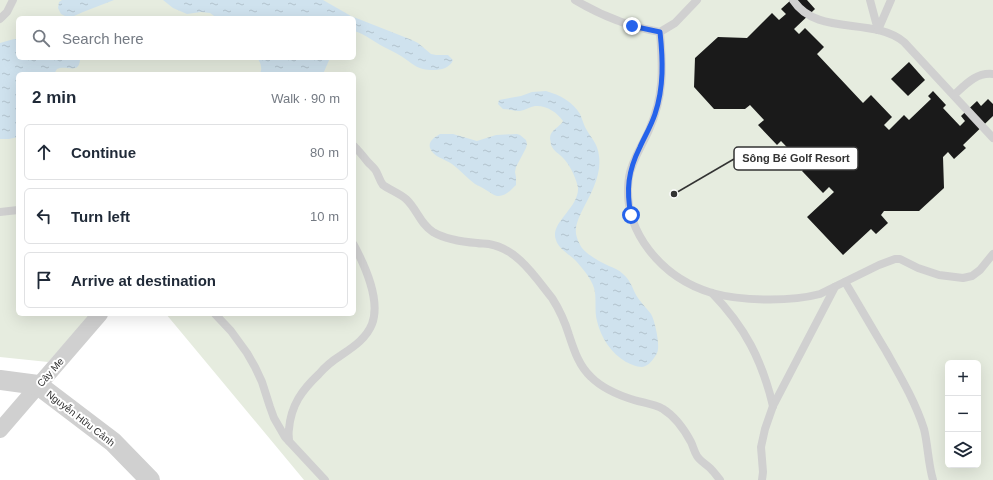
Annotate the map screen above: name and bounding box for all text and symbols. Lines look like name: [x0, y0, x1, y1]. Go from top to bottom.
search box: [16, 16, 356, 60]
route end: [623, 17, 641, 35]
icon: search: [30, 27, 52, 49]
text: Search here: [62, 30, 144, 47]
text: 2 min: [32, 88, 76, 107]
text: Walk · 90 m: [271, 91, 340, 106]
icon: ahead: [33, 141, 55, 163]
text: Continue: [71, 144, 136, 161]
text: 80 m: [310, 145, 339, 160]
callout: Sông Bé Golf Resort: [734, 147, 858, 170]
text: Sông Bé Golf Resort: [742, 152, 850, 164]
icon: left: [33, 205, 55, 227]
route start: [622, 206, 640, 224]
text: Turn left: [71, 208, 130, 225]
text: 10 m: [310, 209, 339, 224]
icon: arrive: [33, 269, 55, 291]
text: Arrive at destination: [71, 272, 216, 289]
street label: Cây Me: [35, 355, 66, 389]
map controls: [945, 360, 981, 468]
button: +: [945, 360, 981, 396]
street label: Nguyễn Hữu Cảnh: [44, 388, 118, 448]
button: −: [945, 396, 981, 432]
button: layers: [945, 432, 981, 468]

